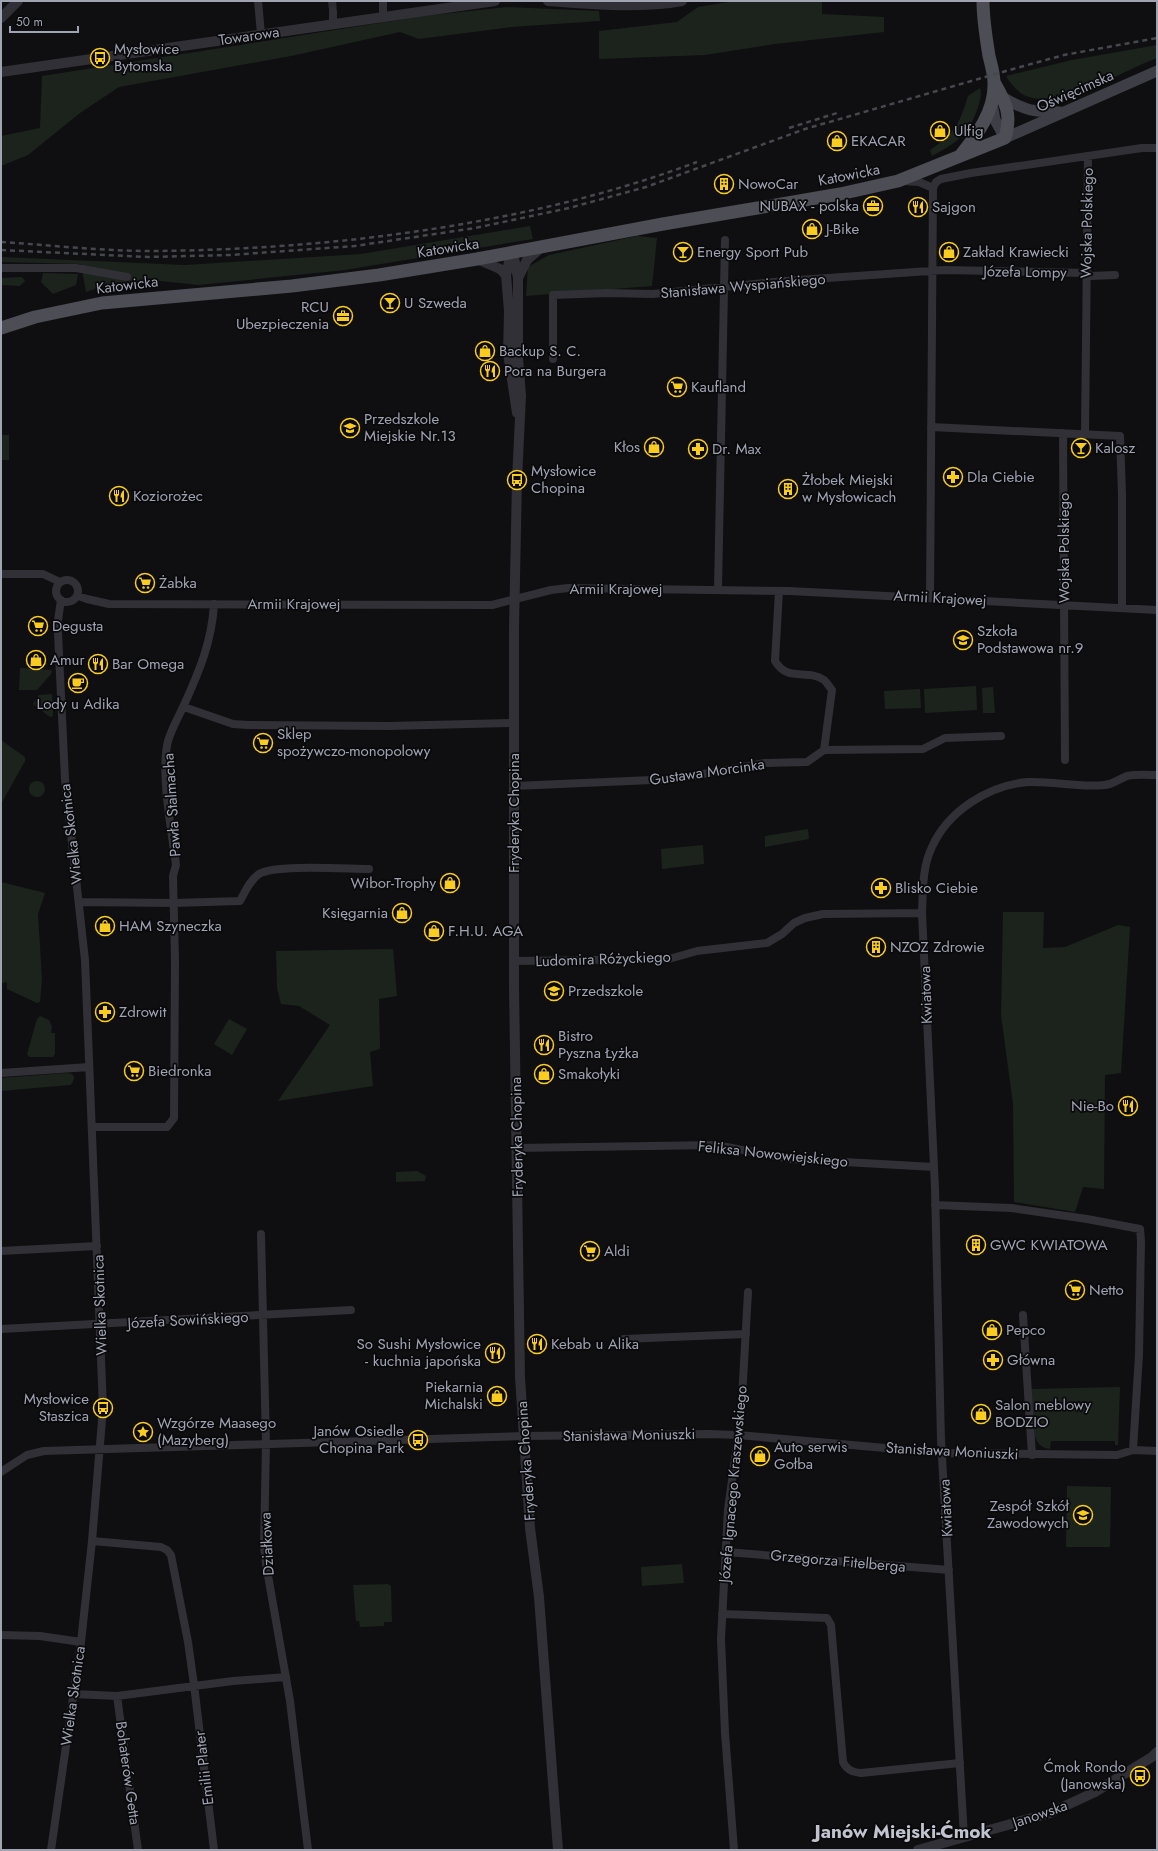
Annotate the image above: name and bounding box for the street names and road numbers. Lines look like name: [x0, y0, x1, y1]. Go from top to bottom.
street label: Towarowa: [217, 21, 281, 51]
street label: Oświęcimska: [1033, 64, 1117, 118]
street label: Katowicka: [816, 158, 882, 192]
street label: Wojska Polskiego: [1075, 168, 1099, 278]
street label: Katowicka: [415, 232, 481, 264]
street label: Józefa Lompy: [981, 260, 1067, 284]
street label: Stanisława Wyspiańskiego: [660, 268, 826, 304]
street label: Katowicka: [95, 270, 159, 300]
street label: Wojska Polskiego: [1053, 493, 1075, 603]
street label: Armii Krajowej: [569, 578, 663, 600]
street label: Armii Krajowej: [893, 585, 987, 611]
street label: Armii Krajowej: [247, 593, 341, 615]
street label: Pawła Stalmacha: [157, 752, 187, 858]
street label: Fryderyka Chopina: [503, 753, 525, 873]
street label: Gustawa Morcinka: [648, 753, 766, 791]
street label: Wielka Skotnica: [54, 783, 88, 885]
street label: Ludomira Różyckiego: [535, 946, 671, 972]
street label: Kwiatowa: [914, 966, 938, 1024]
street label: Fryderyka Chopina: [505, 1077, 529, 1197]
street label: Feliksa Nowowiejskiego: [697, 1135, 849, 1173]
street label: Wielka Skotnica: [87, 1254, 113, 1356]
street label: Józefa Sowińskiego: [125, 1306, 249, 1334]
street label: Józefa Ignacego Kraszewskiego: [713, 1385, 753, 1585]
street label: Fryderyka Chopina: [511, 1400, 541, 1522]
street label: Stanisława Moniuszki: [562, 1423, 696, 1447]
street label: Stanisława Moniuszki: [885, 1437, 1019, 1465]
street label: Kwiatowa: [933, 1478, 959, 1538]
street label: Działkowa: [254, 1512, 280, 1576]
street label: Grzegorza Fitelberga: [769, 1544, 907, 1578]
street label: Wielka Skotnica: [55, 1645, 91, 1747]
street label: Bohaterów Getta: [110, 1720, 146, 1826]
street label: Emilii Plater: [188, 1729, 219, 1807]
street label: Janowska: [1008, 1794, 1070, 1834]

